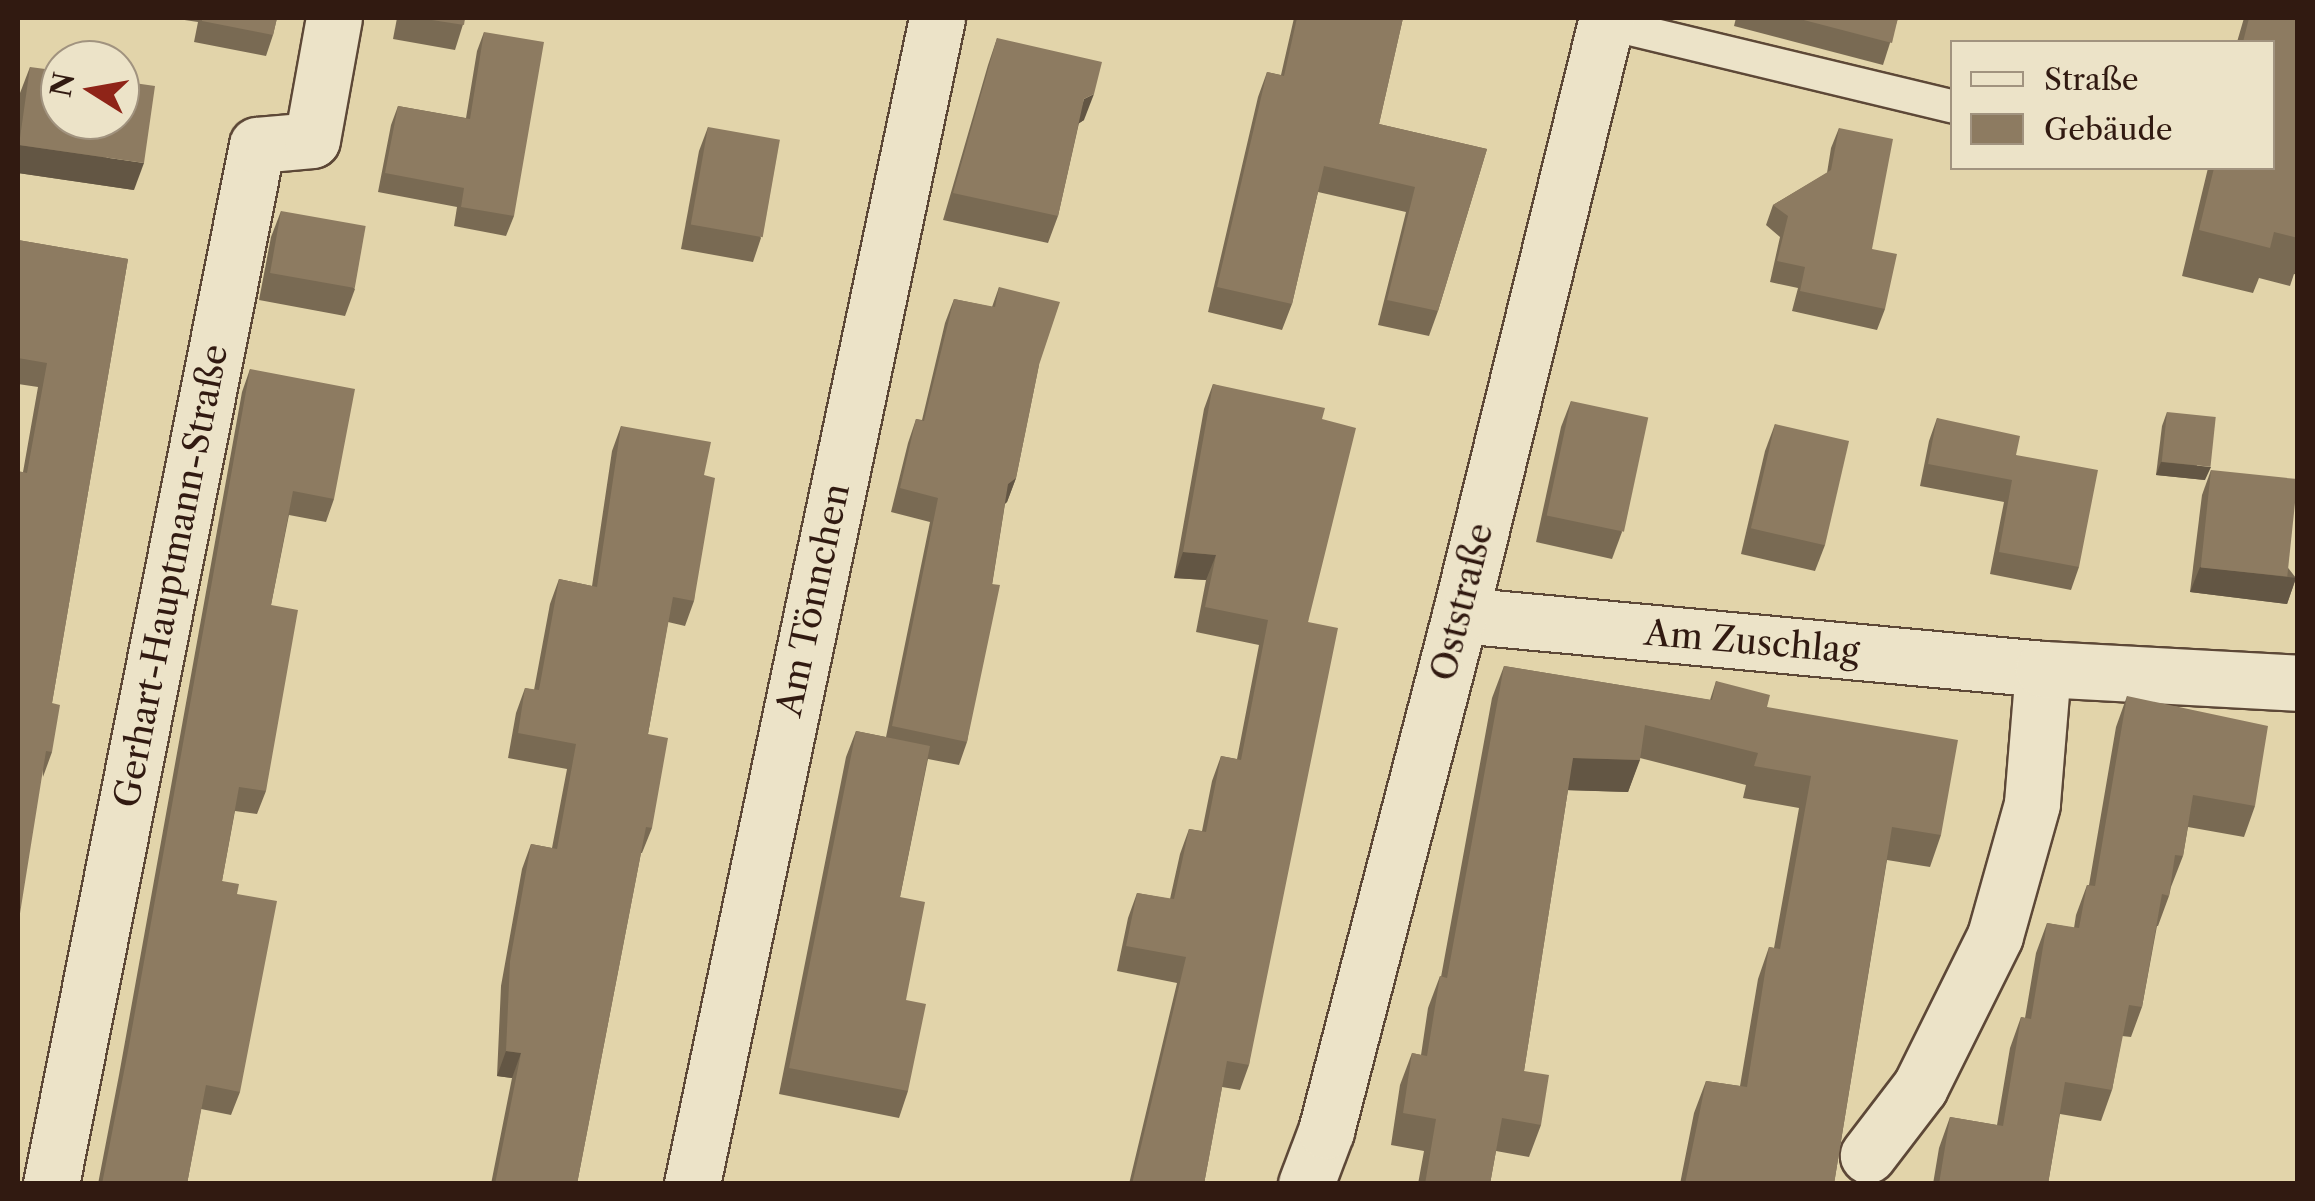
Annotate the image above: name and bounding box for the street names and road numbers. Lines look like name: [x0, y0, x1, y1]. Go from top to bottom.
street label: Gerhart-Hauptmann-Straße: [105, 341, 237, 811]
street label: Am Tönnchen: [768, 479, 858, 721]
street label: Oststraße: [1422, 519, 1502, 685]
street label: Am Zuschlag: [1643, 612, 1861, 672]

